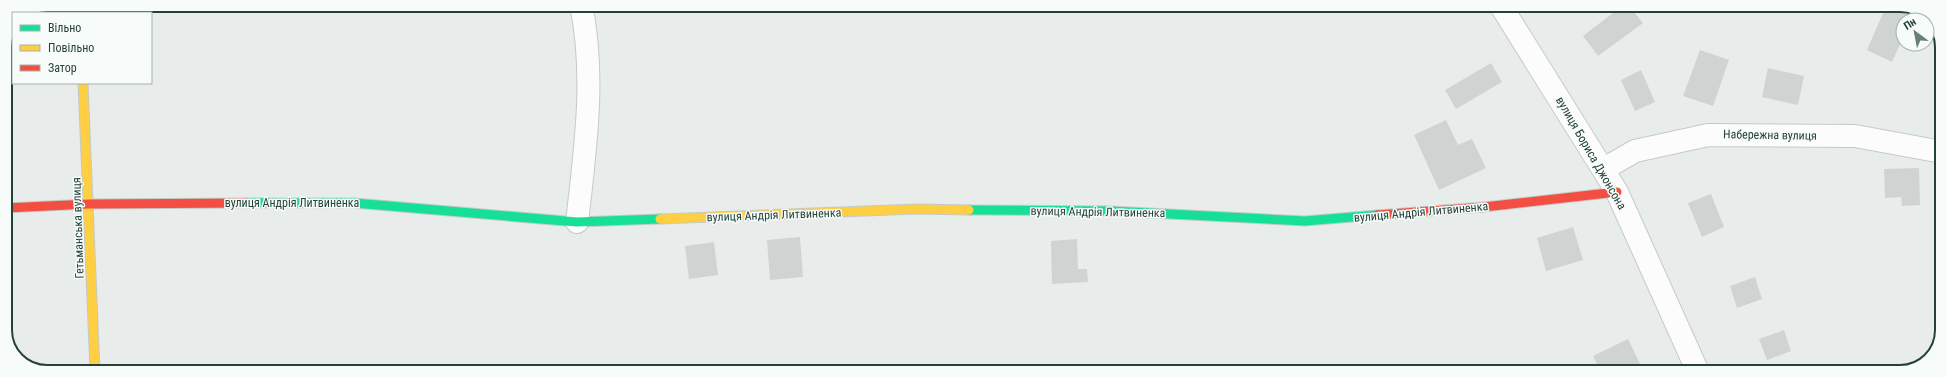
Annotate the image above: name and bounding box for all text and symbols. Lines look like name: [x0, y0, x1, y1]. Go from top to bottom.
legend: [12, 12, 152, 84]
north arrow: [1895, 12, 1935, 52]
text: Пн: [1901, 15, 1919, 33]
text: Вільно: [48, 21, 81, 35]
text: Повільно: [48, 41, 94, 55]
text: Затор: [48, 61, 77, 75]
street label: вулиця Бориса Джонсона: [1553, 94, 1629, 212]
street label: Набережна вулиця: [1723, 127, 1817, 143]
street label: Гетьманська вулиця: [69, 177, 87, 279]
street label: вулиця Андрія Литвиненка: [225, 196, 360, 210]
street label: вулиця Андрія Литвиненка: [1353, 199, 1489, 225]
street label: вулиця Андрія Литвиненка: [1031, 204, 1166, 220]
street label: вулиця Андрія Литвиненка: [706, 206, 842, 224]

